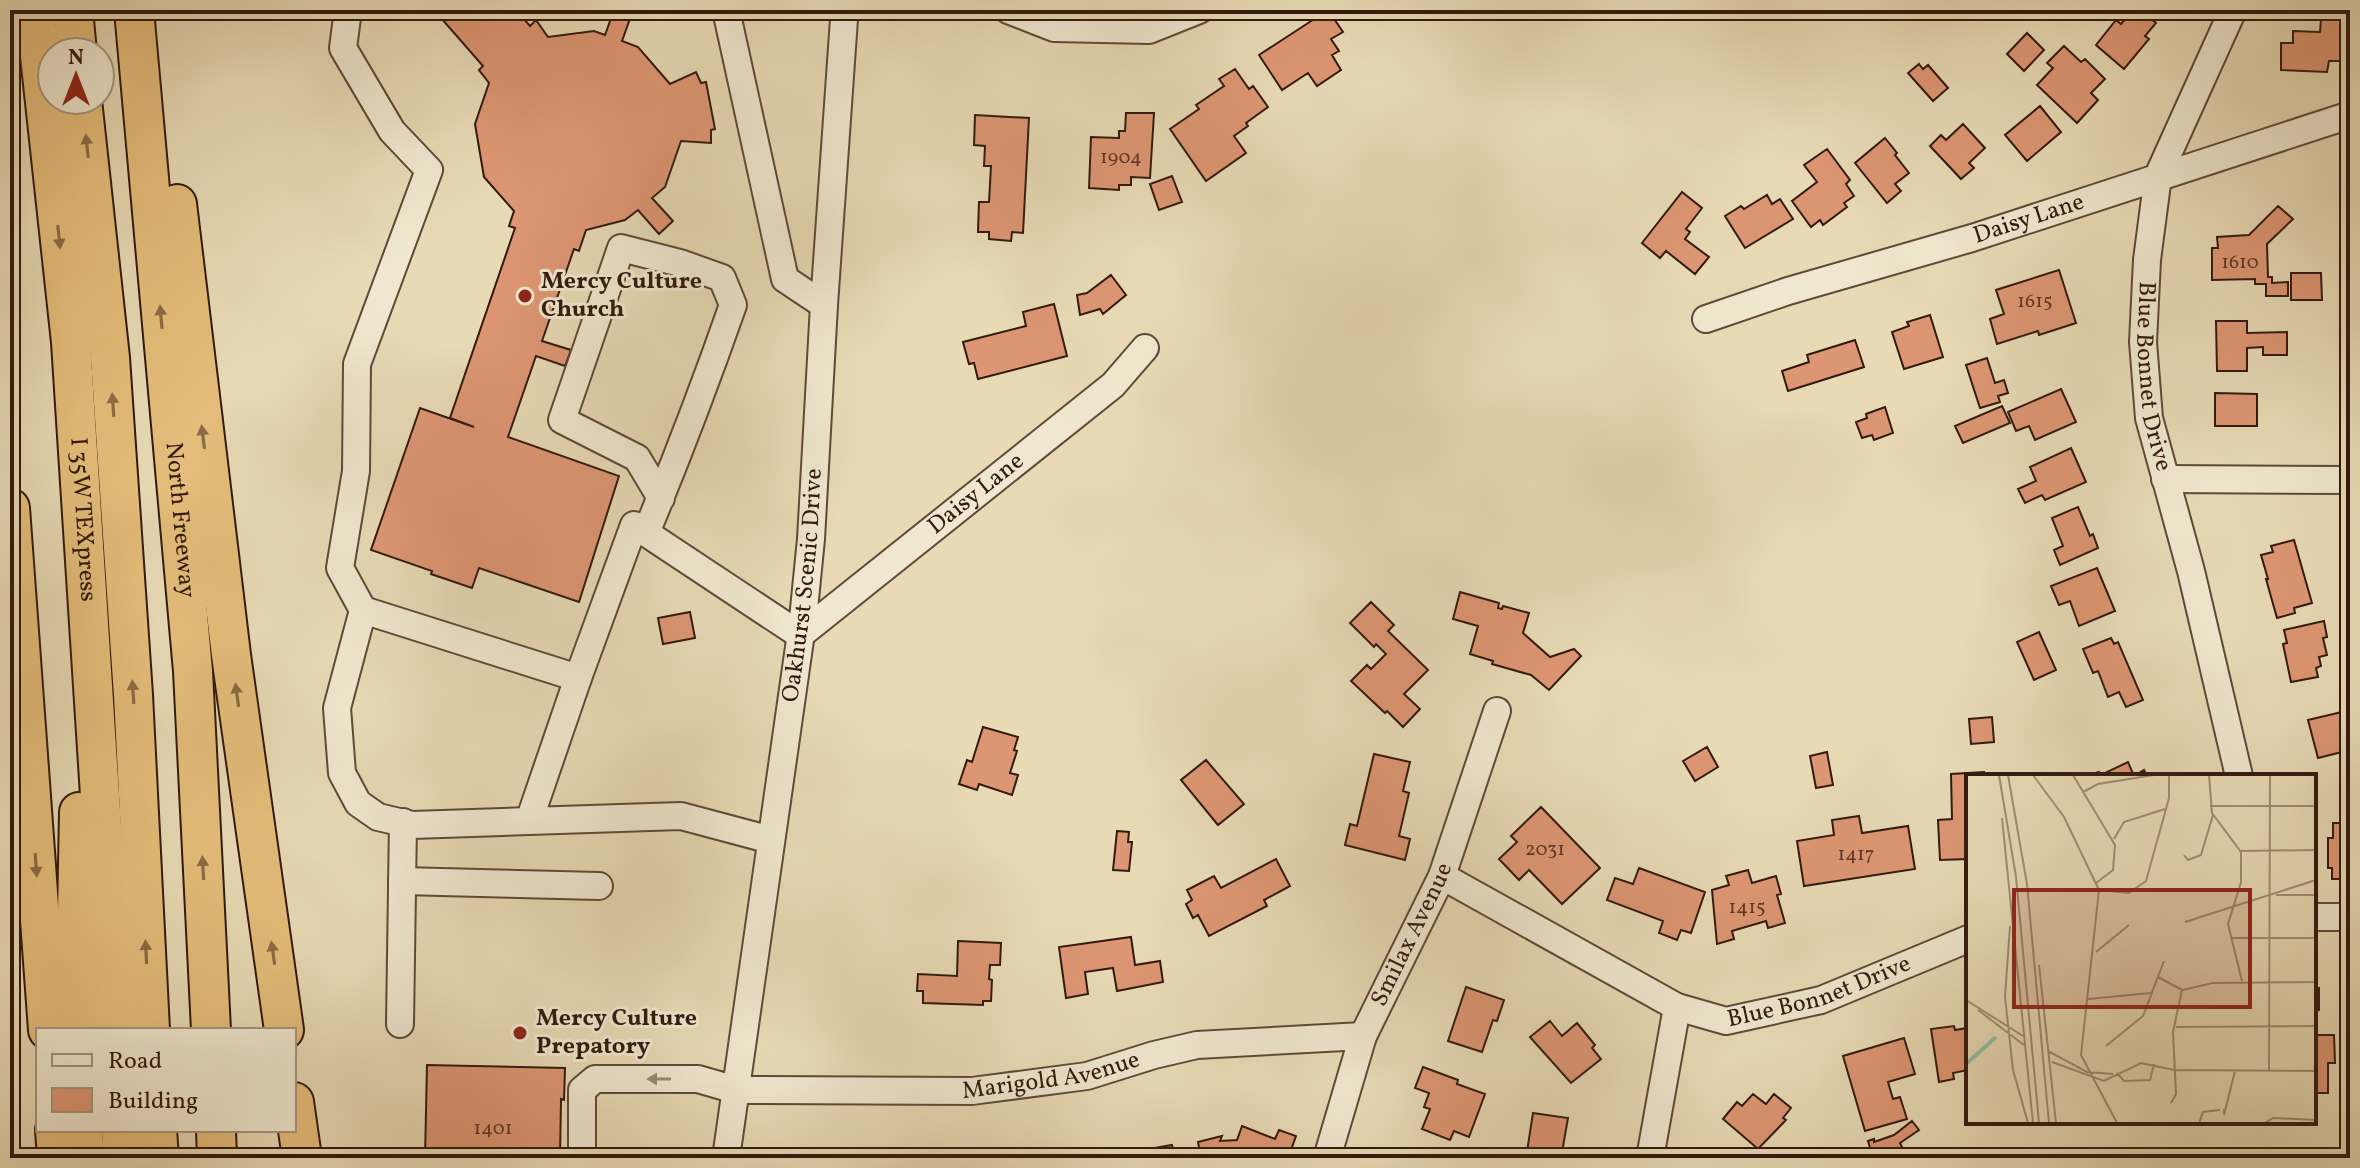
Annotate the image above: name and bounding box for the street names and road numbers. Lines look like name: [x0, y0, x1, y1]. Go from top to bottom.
street label: Daisy Lane: [1969, 186, 2089, 253]
street label: Blue Bonnet Drive: [2126, 280, 2180, 475]
street label: I 35W TEXpress: [60, 437, 105, 603]
street label: North Freeway: [156, 441, 203, 599]
street label: Daisy Lane: [921, 445, 1032, 543]
street label: Oakhurst Scenic Drive: [774, 467, 832, 705]
street label: Smilax Avenue: [1363, 859, 1462, 1013]
street label: Blue Bonnet Drive: [1724, 947, 1916, 1037]
street label: Marigold Avenue: [960, 1043, 1144, 1109]

